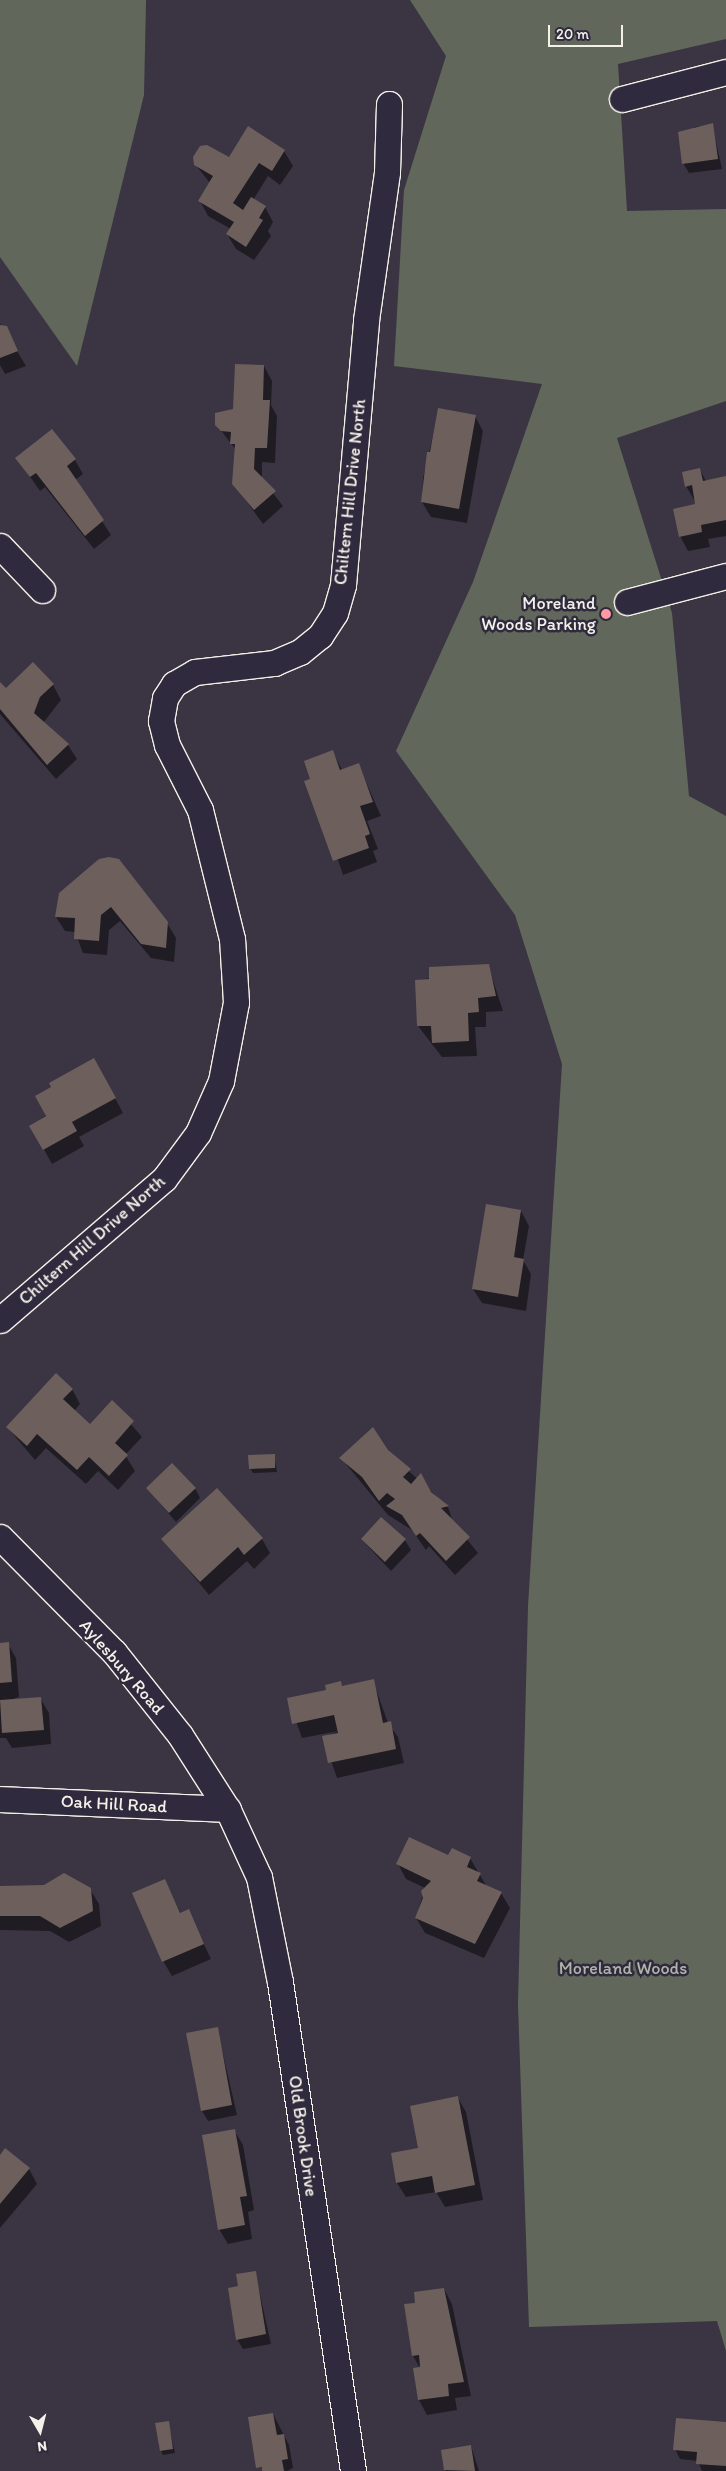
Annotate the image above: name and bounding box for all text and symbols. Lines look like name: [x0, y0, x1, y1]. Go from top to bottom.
scale bar: [551, 15, 626, 47]
text: 20 m: [556, 25, 589, 43]
street label: Chiltern Hill Drive North: [329, 397, 371, 587]
place label: Moreland Woods Parking: [481, 593, 596, 636]
marker: Moreland Woods Parking: [600, 608, 612, 620]
street label: Chiltern Hill Drive North: [14, 1170, 170, 1310]
street label: Aylesbury Road: [75, 1615, 169, 1719]
street label: Oak Hill Road: [61, 1790, 167, 1818]
park label: Moreland Woods: [559, 1957, 687, 1979]
street label: Old Brook Drive: [284, 2074, 322, 2198]
north arrow: [15, 2406, 65, 2456]
text: N: [36, 2437, 48, 2455]

